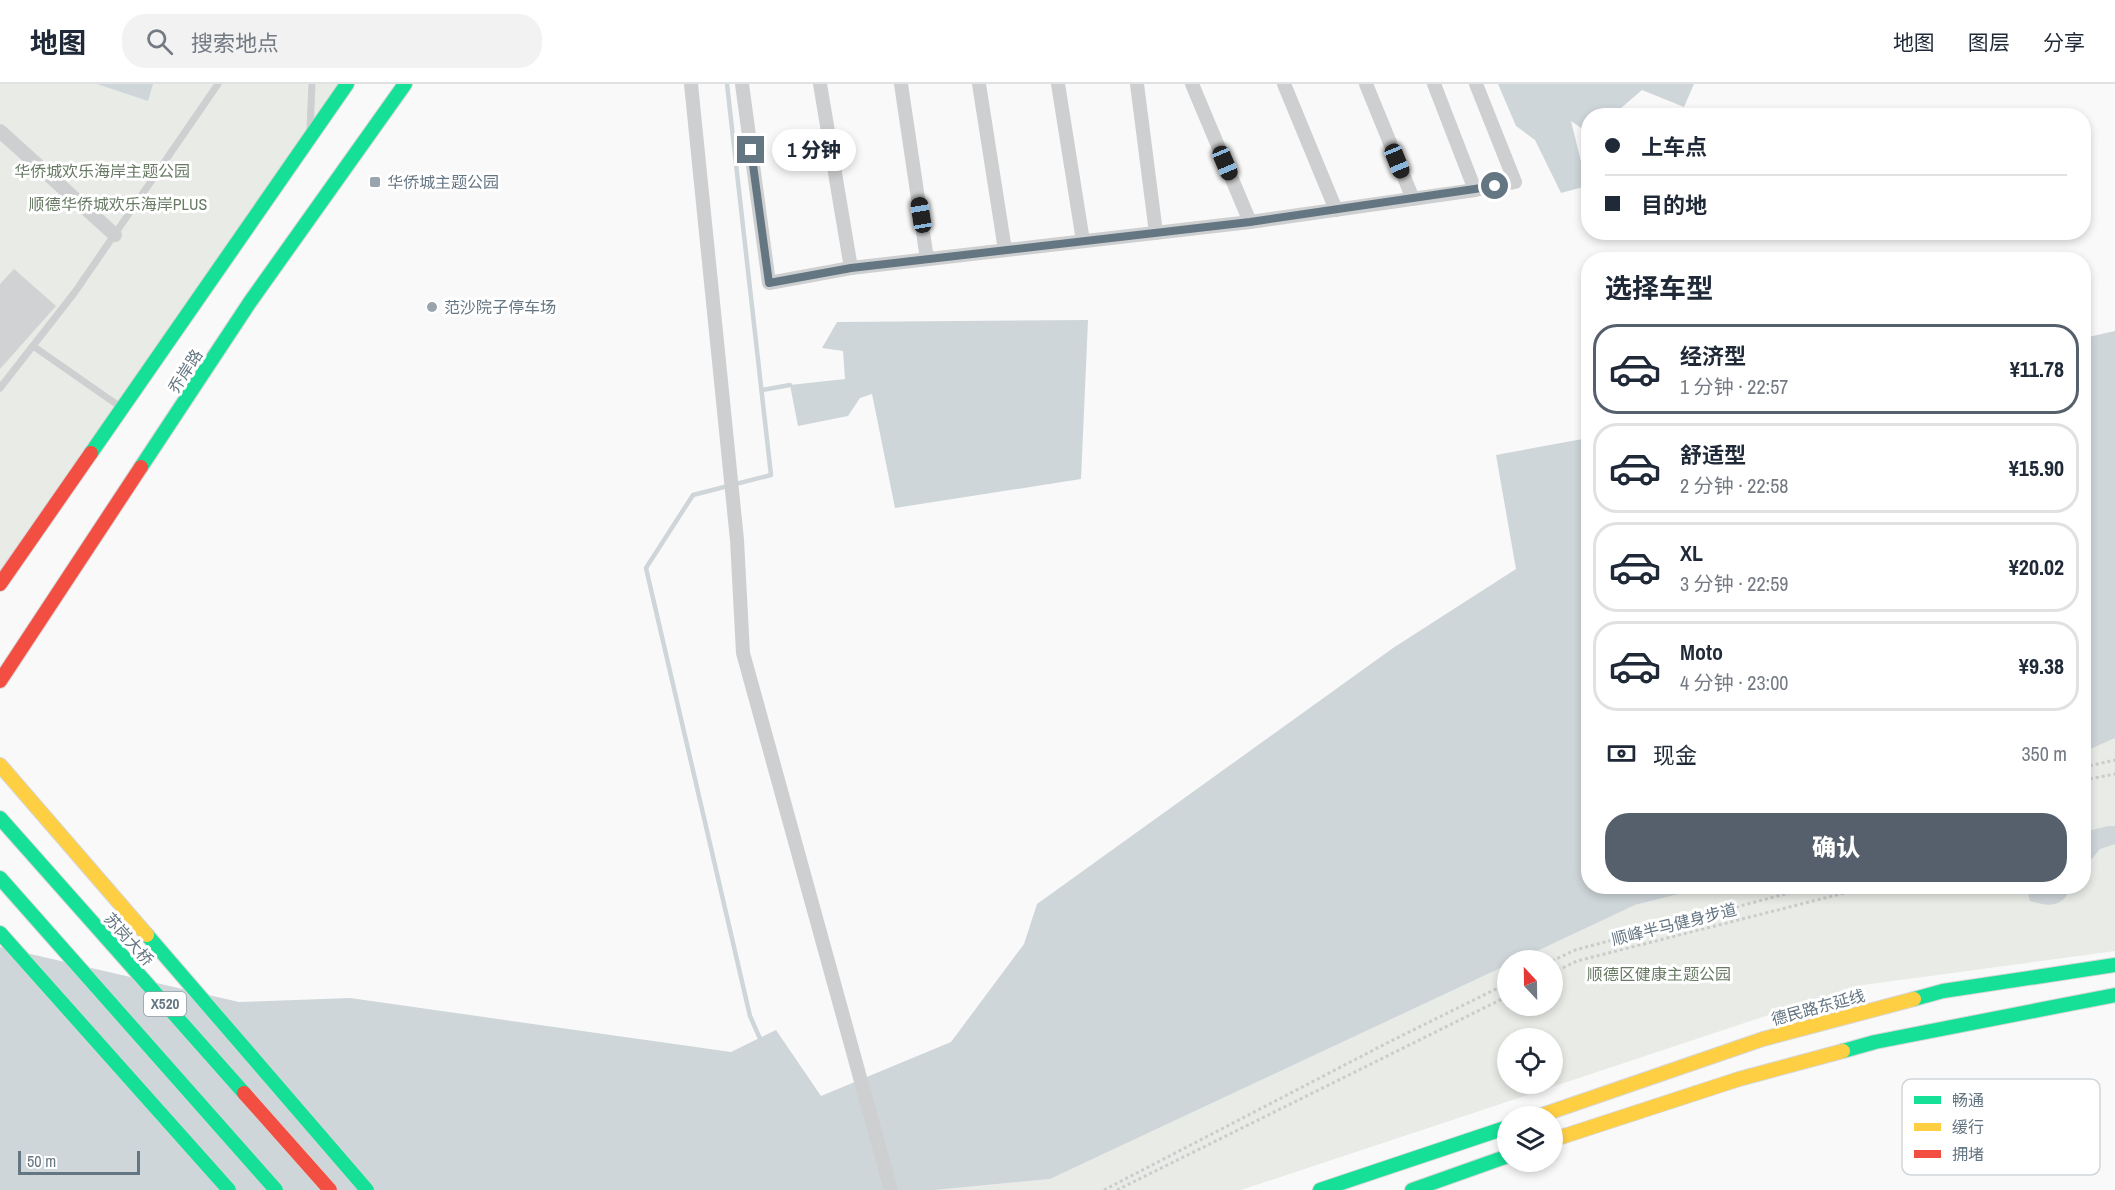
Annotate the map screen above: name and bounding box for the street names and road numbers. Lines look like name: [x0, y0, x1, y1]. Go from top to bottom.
street label: 乔岸路: [163, 345, 207, 397]
street label: 顺峰半马健身步道: [1609, 898, 1739, 950]
street label: 苏岗大桥: [99, 908, 159, 970]
street label: 德民路东延线: [1769, 984, 1867, 1030]
road number: X520: [144, 992, 186, 1016]

